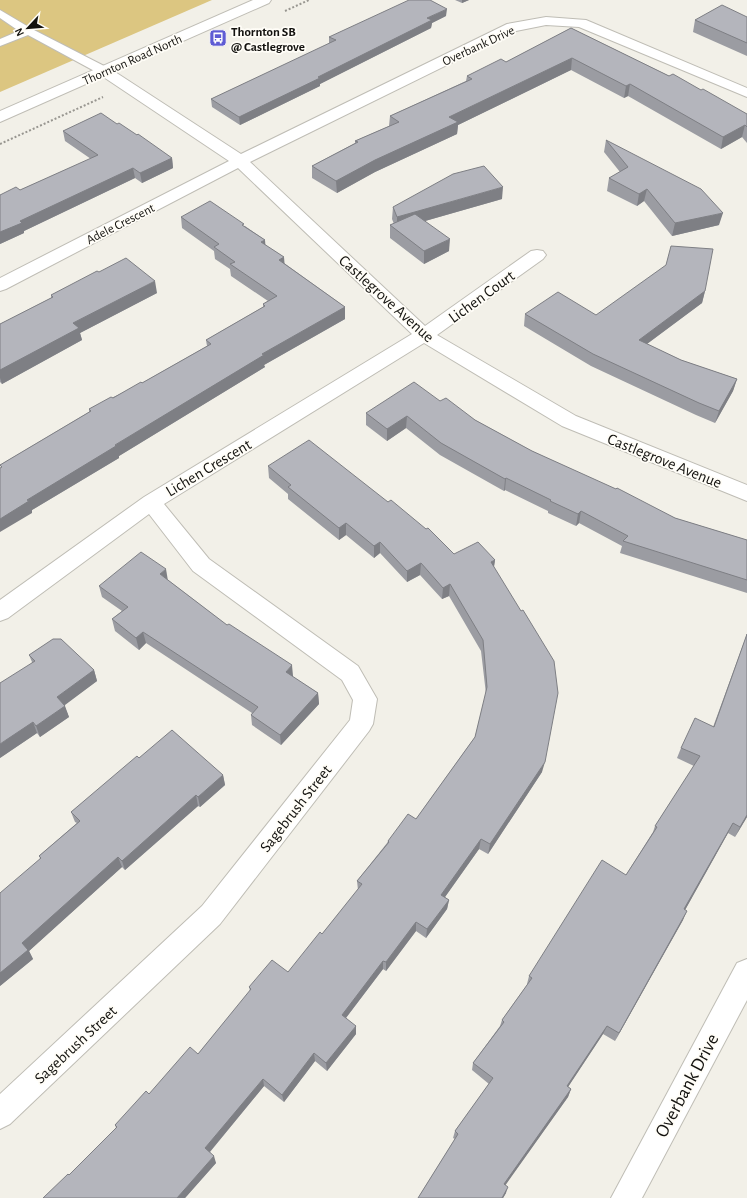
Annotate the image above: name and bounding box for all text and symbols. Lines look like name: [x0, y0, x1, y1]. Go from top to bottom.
north arrow: [8, 8, 48, 48]
street label: Overbank Drive: [440, 24, 517, 69]
text: N: [13, 26, 26, 38]
place label: Thornton SB @ Castlegrove: [231, 26, 305, 54]
bus stop icon: Thornton SB @ Castlegrove: [208, 28, 228, 48]
street label: Thornton Road North: [81, 33, 184, 88]
street label: Adele Crescent: [84, 202, 157, 247]
street label: Castlegrove Avenue: [336, 252, 437, 345]
street label: Lichen Court: [446, 268, 518, 326]
street label: Castlegrove Avenue: [605, 431, 724, 491]
street label: Lichen Crescent: [163, 436, 254, 500]
street label: Sagebrush Street: [257, 762, 335, 855]
street label: Sagebrush Street: [32, 1003, 120, 1087]
street label: Overbank Drive: [652, 1031, 723, 1141]

